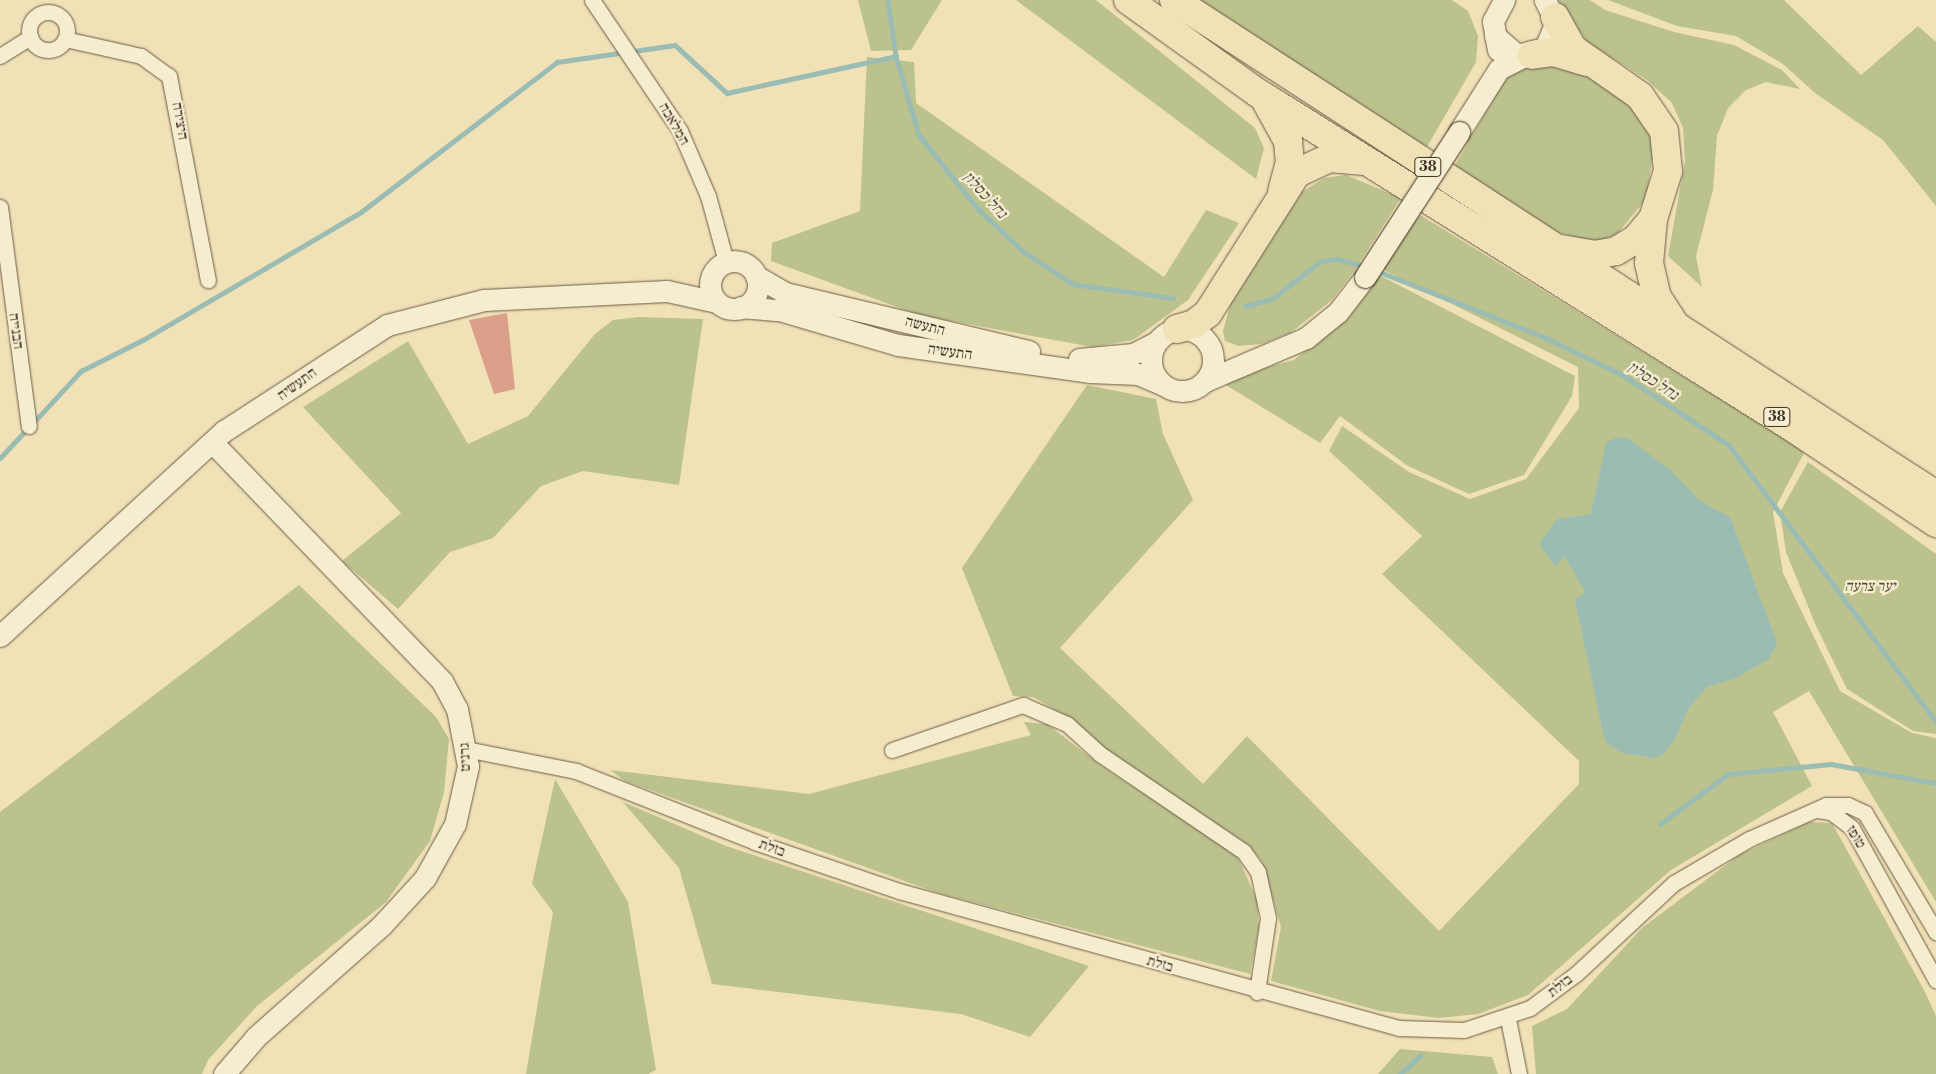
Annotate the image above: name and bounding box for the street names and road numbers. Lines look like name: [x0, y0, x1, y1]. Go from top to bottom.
street label: המלאכה: [655, 99, 693, 149]
street label: היצירה: [168, 101, 192, 141]
road number: 38: [1414, 156, 1442, 178]
street label: הבנייה: [5, 312, 27, 350]
street label: התעשה: [903, 312, 947, 340]
street label: התעשיה: [927, 340, 973, 364]
street label: התעשיה: [274, 364, 320, 404]
road number: 38: [1763, 406, 1791, 428]
street label: גרניט: [455, 742, 475, 772]
street label: טופז: [1842, 822, 1870, 852]
street label: בזלת: [756, 835, 788, 861]
street label: בזלת: [1145, 952, 1175, 976]
street label: בזלת: [1544, 971, 1576, 1001]

